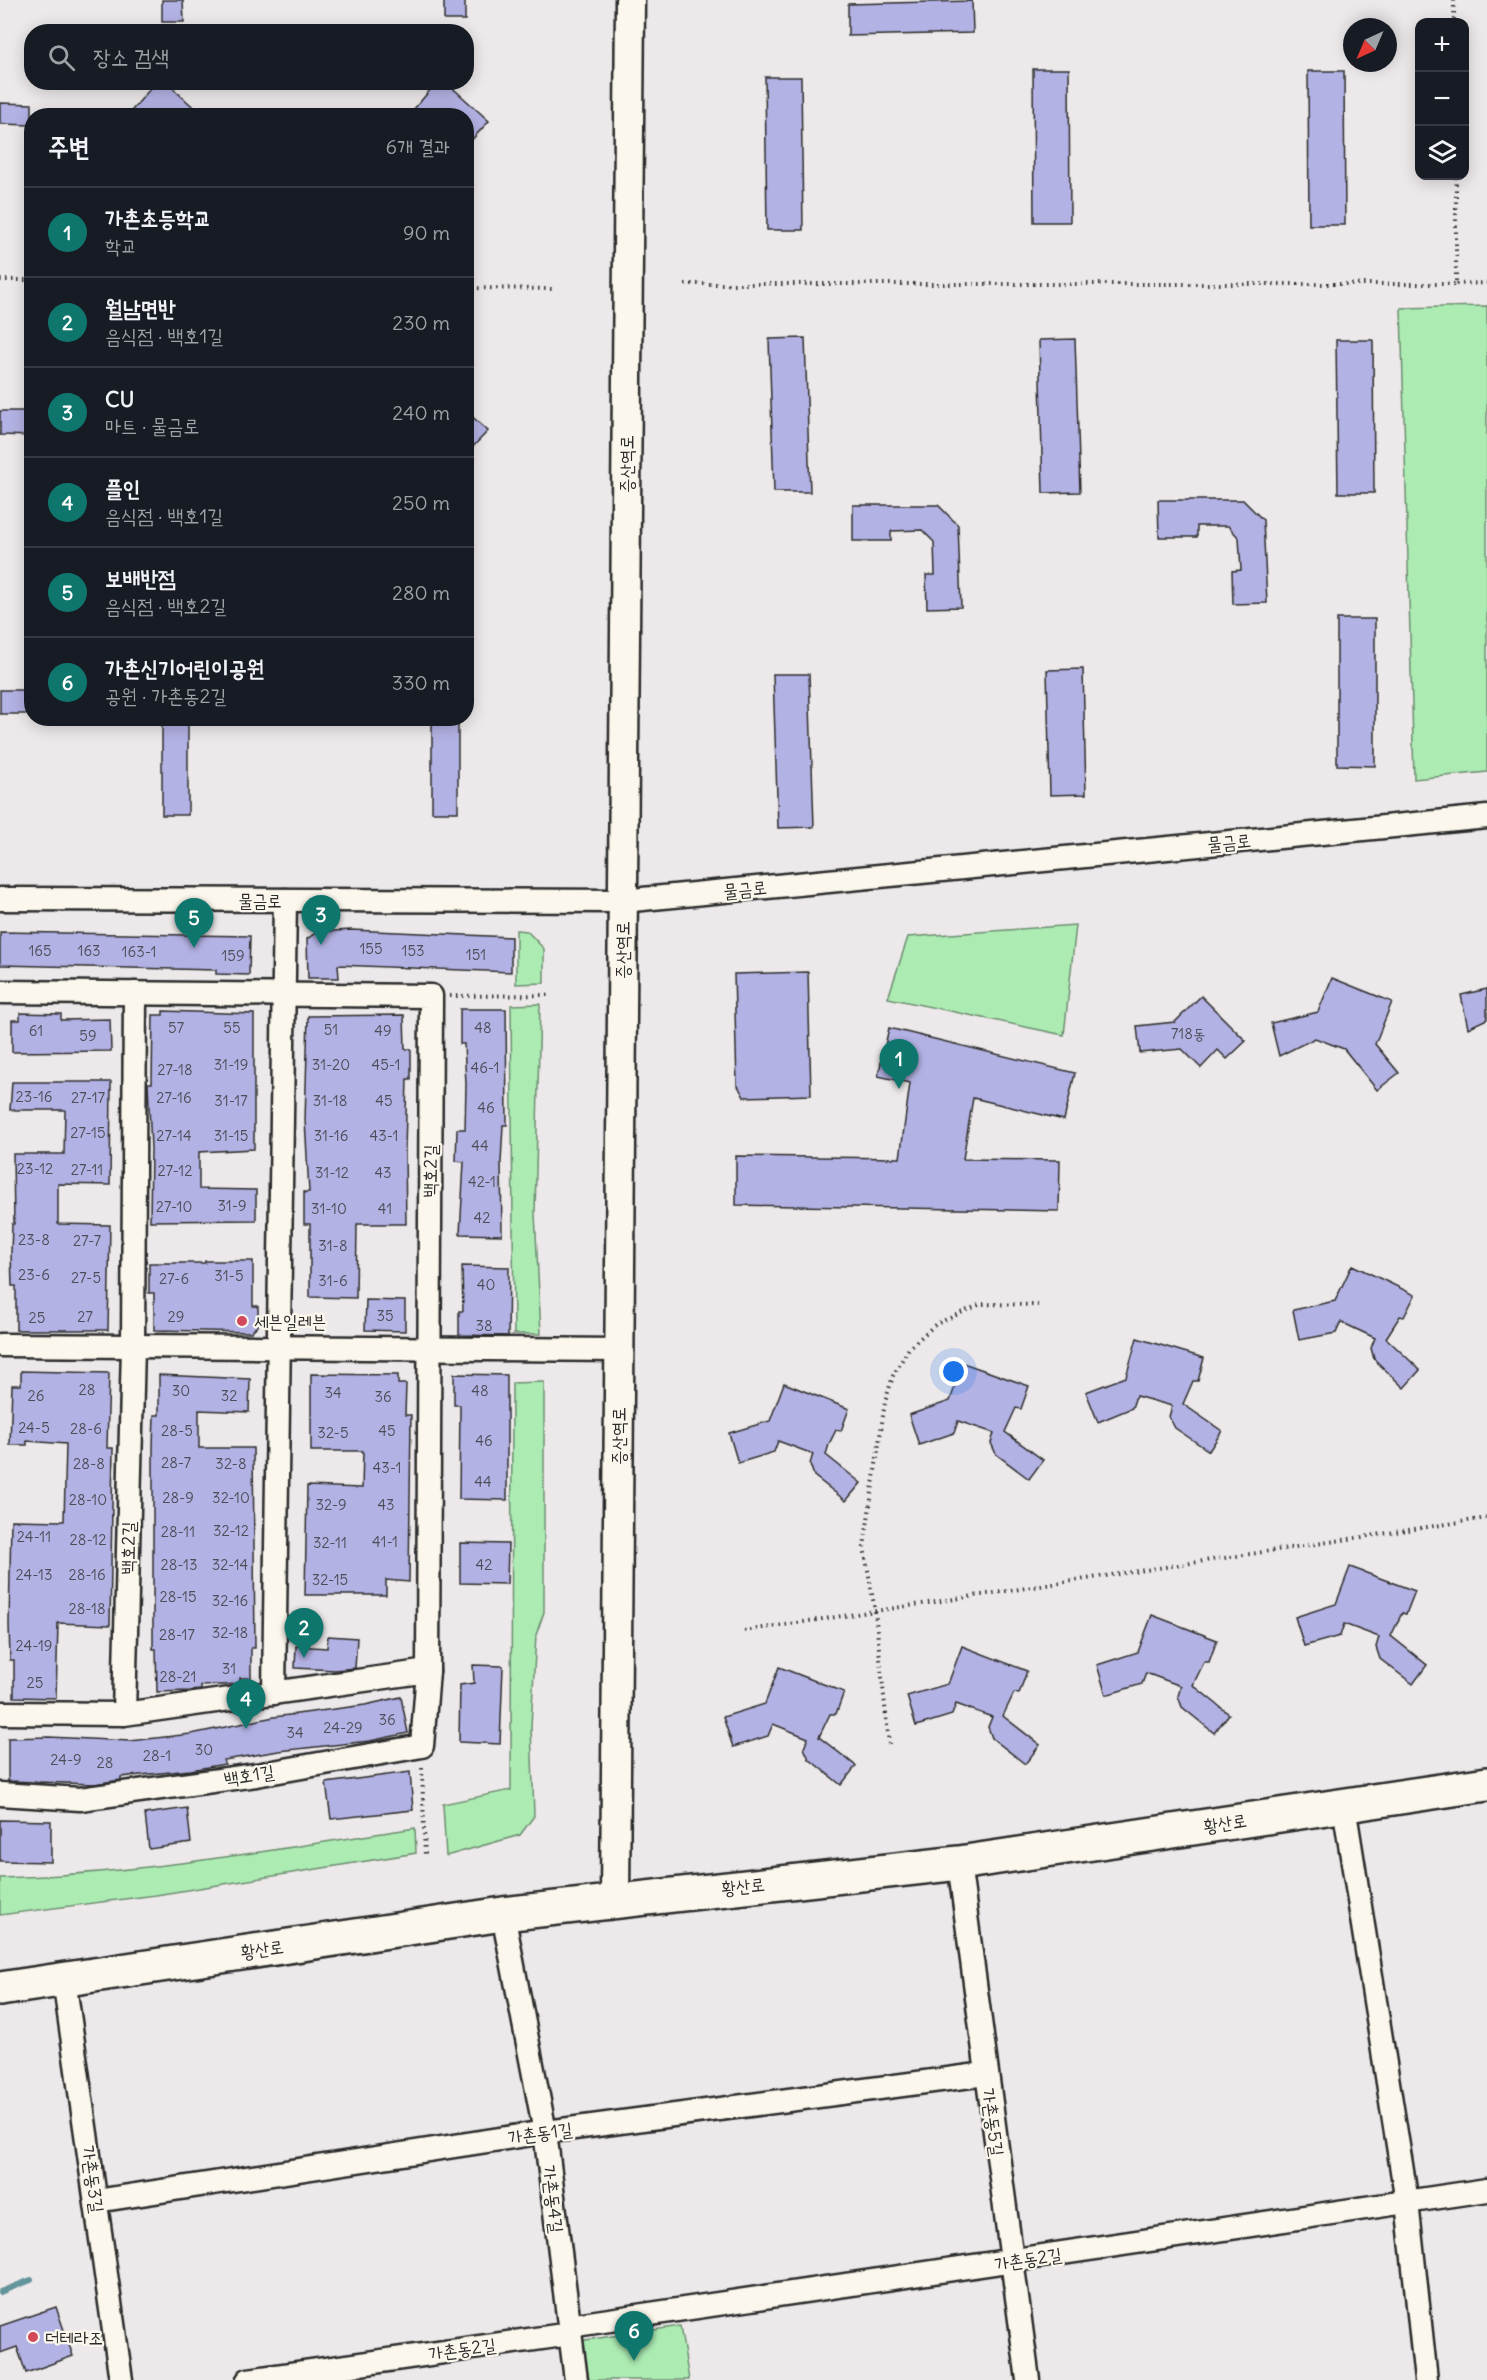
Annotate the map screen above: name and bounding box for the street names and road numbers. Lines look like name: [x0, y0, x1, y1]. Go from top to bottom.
street label: 증산역로: [615, 435, 638, 493]
street label: 물금로: [1206, 828, 1252, 856]
street label: 물금로: [722, 875, 768, 903]
street label: 물금로: [238, 889, 282, 912]
street label: 증산역로: [611, 921, 634, 979]
street label: 백호2길: [418, 1144, 442, 1198]
street label: 증산역로: [607, 1407, 630, 1465]
street label: 백호2길: [116, 1521, 140, 1575]
street label: 백호1길: [222, 1760, 276, 1790]
street label: 황산로: [1202, 1808, 1248, 1838]
street label: 황산로: [720, 1872, 766, 1900]
street label: 황산로: [239, 1935, 285, 1963]
street label: 가촌동5길: [977, 2087, 1009, 2158]
street label: 가촌동1길: [506, 2117, 574, 2149]
street label: 가촌동3길: [77, 2144, 109, 2215]
street label: 가촌동4길: [537, 2164, 569, 2235]
street label: 가촌동2길: [993, 2242, 1064, 2276]
street label: 가촌동2길: [427, 2333, 498, 2365]

